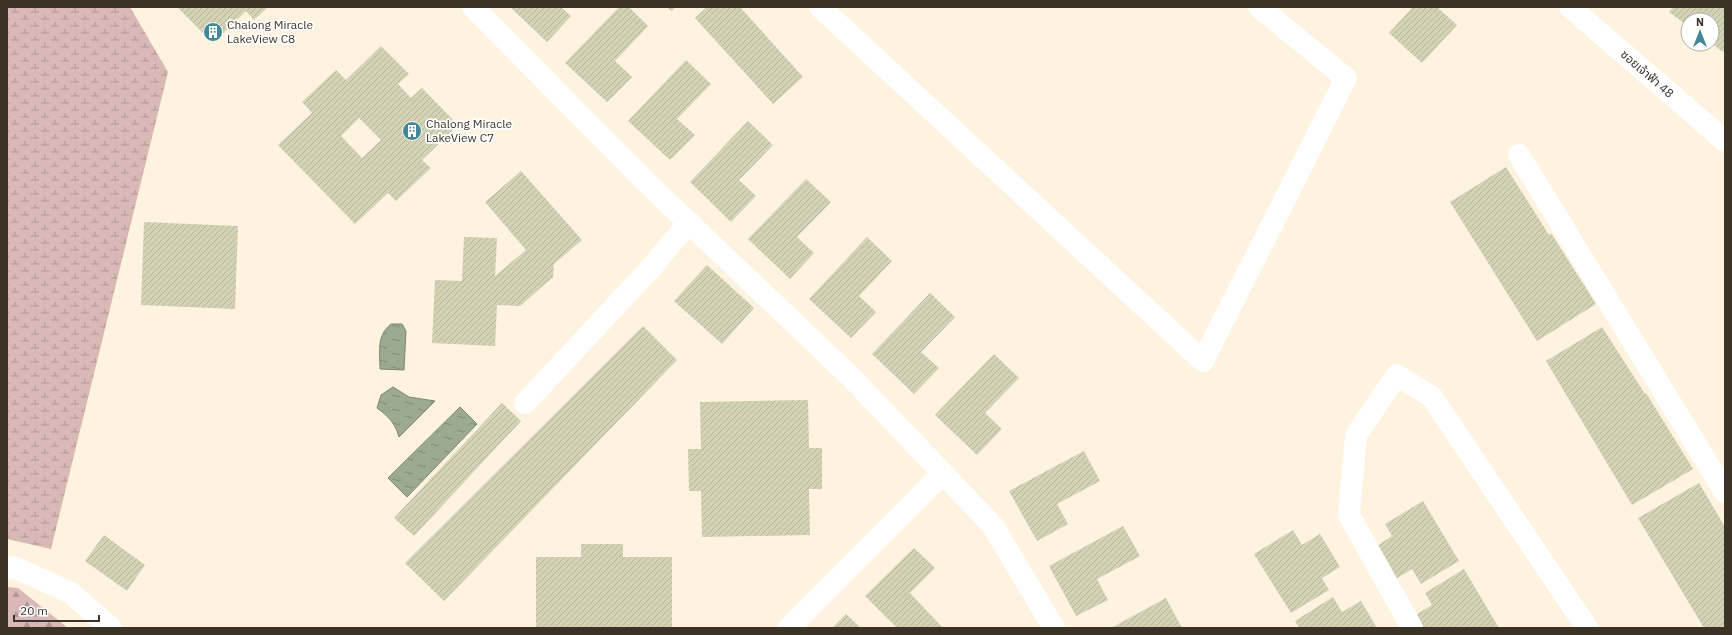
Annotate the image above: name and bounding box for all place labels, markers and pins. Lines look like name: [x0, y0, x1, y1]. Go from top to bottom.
place label: Chalong Miracle LakeView C8: [227, 17, 313, 46]
building icon: Chalong Miracle LakeView C8: [202, 21, 224, 43]
place label: Chalong Miracle LakeView C7: [426, 116, 512, 145]
building icon: Chalong Miracle LakeView C7: [401, 120, 423, 142]

